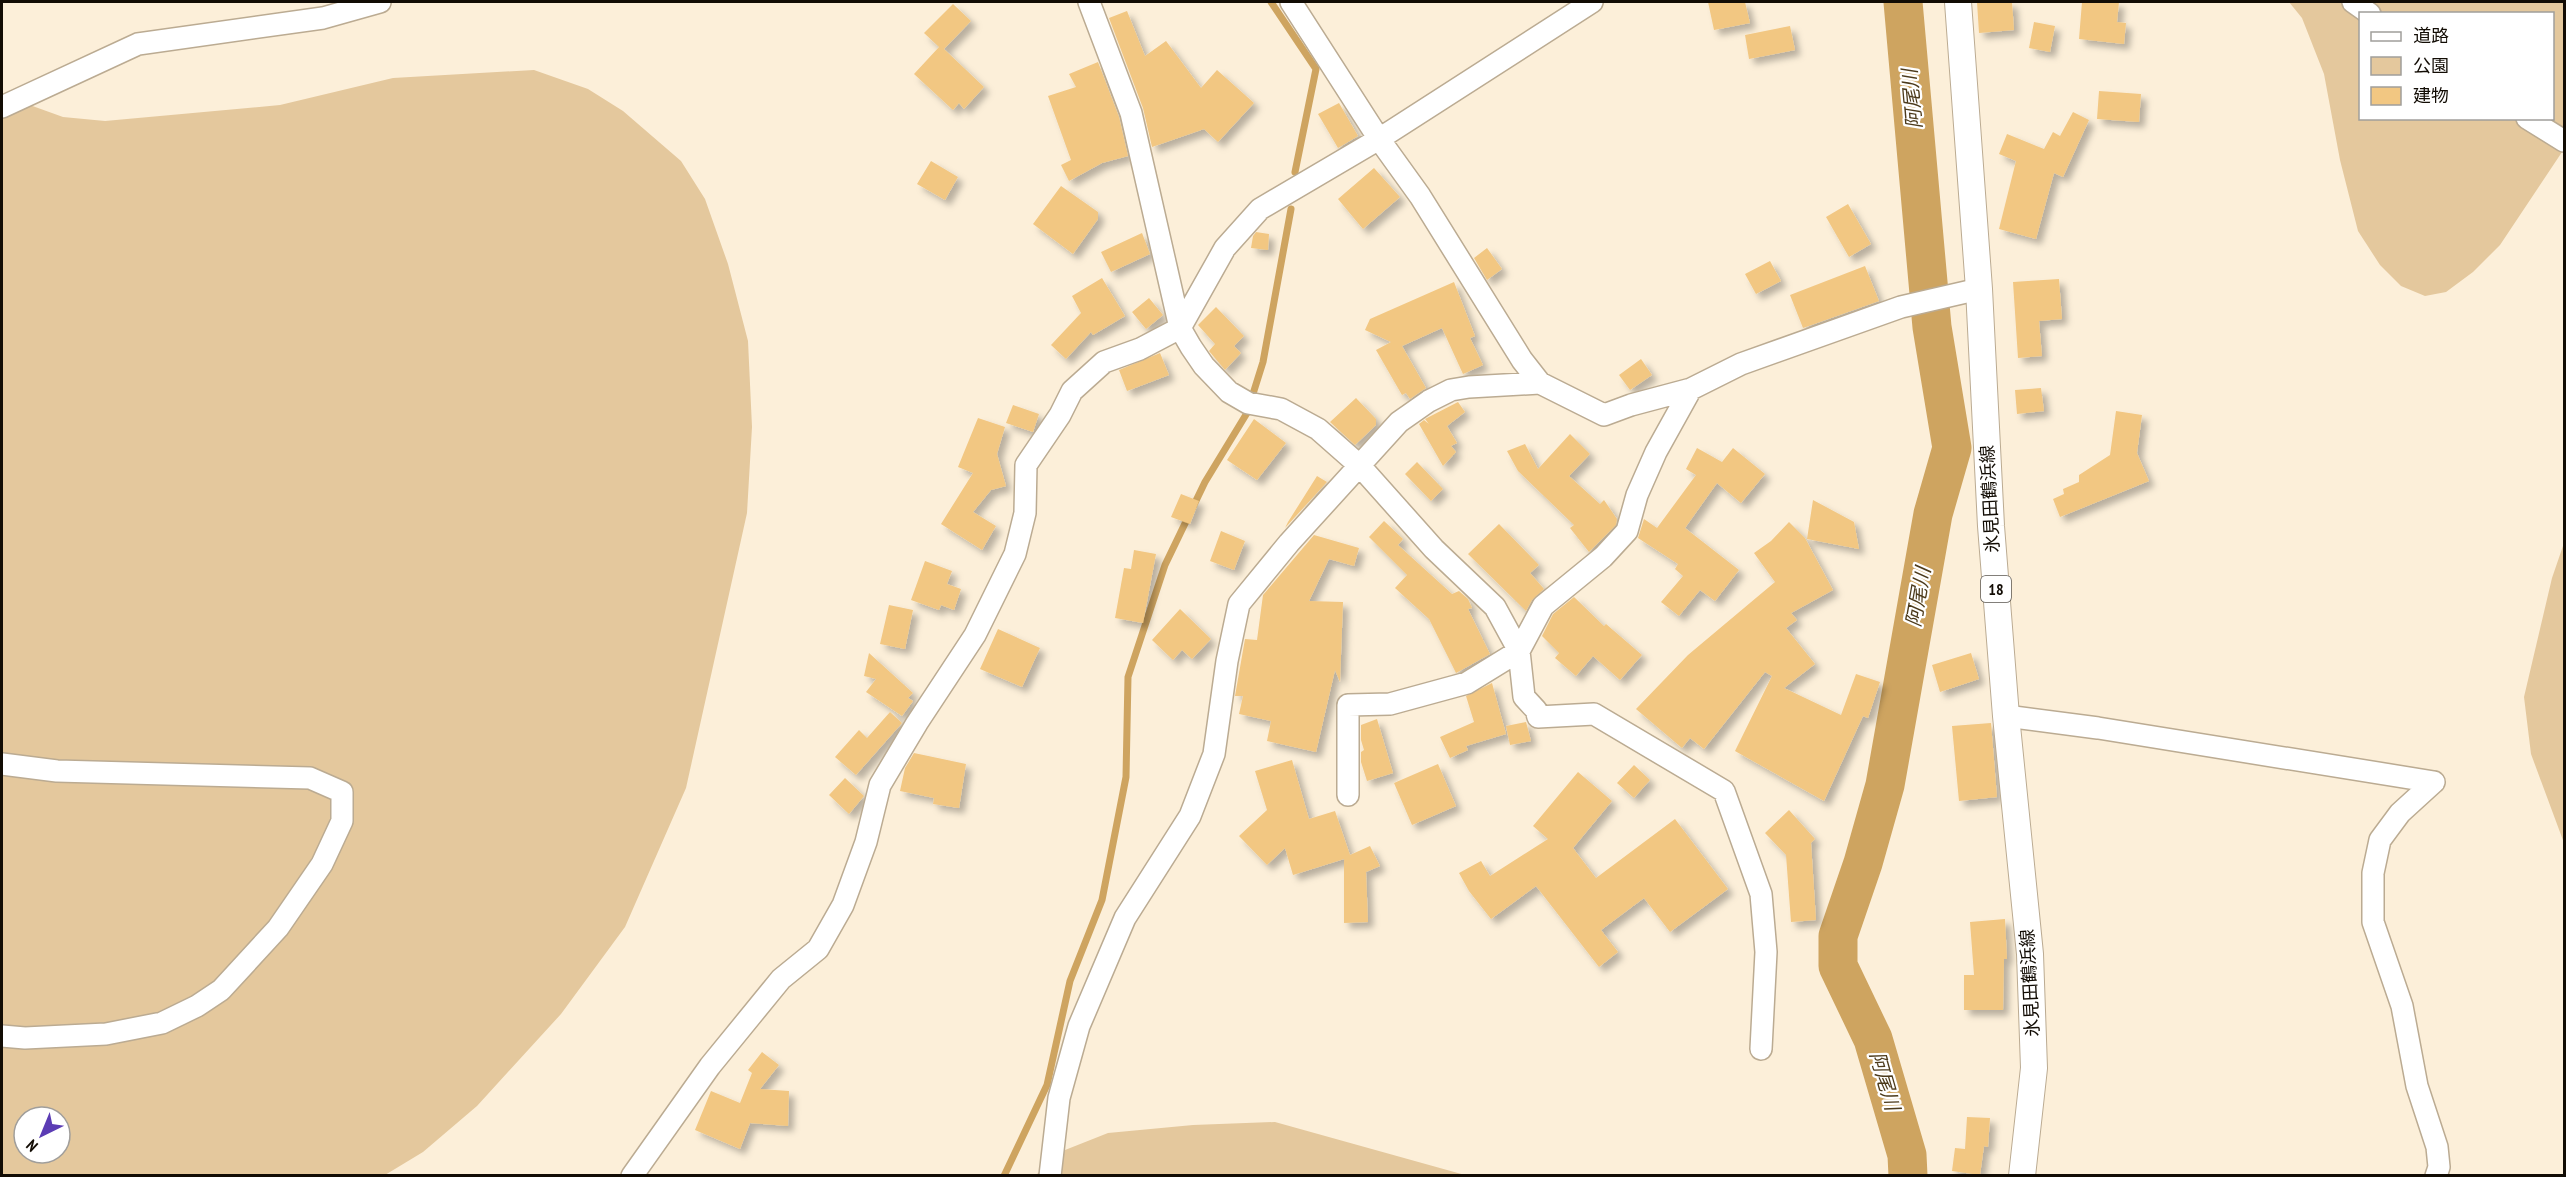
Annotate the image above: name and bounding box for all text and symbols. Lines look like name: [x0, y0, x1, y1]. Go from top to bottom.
legend: [2359, 12, 2554, 120]
text: 道路: [2413, 24, 2449, 47]
text: 公園: [2413, 54, 2449, 77]
water label: 阿尾川: [1896, 66, 1928, 130]
text: 建物: [2413, 84, 2449, 107]
street label: 氷見田鶴浜線: [1975, 444, 2004, 554]
water label: 阿尾川: [1900, 563, 1936, 629]
road number: 18: [1981, 576, 2011, 602]
street label: 氷見田鶴浜線: [2015, 928, 2044, 1038]
water label: 阿尾川: [1864, 1049, 1906, 1115]
north arrow: [12, 1105, 72, 1165]
text: N: [22, 1136, 42, 1156]

